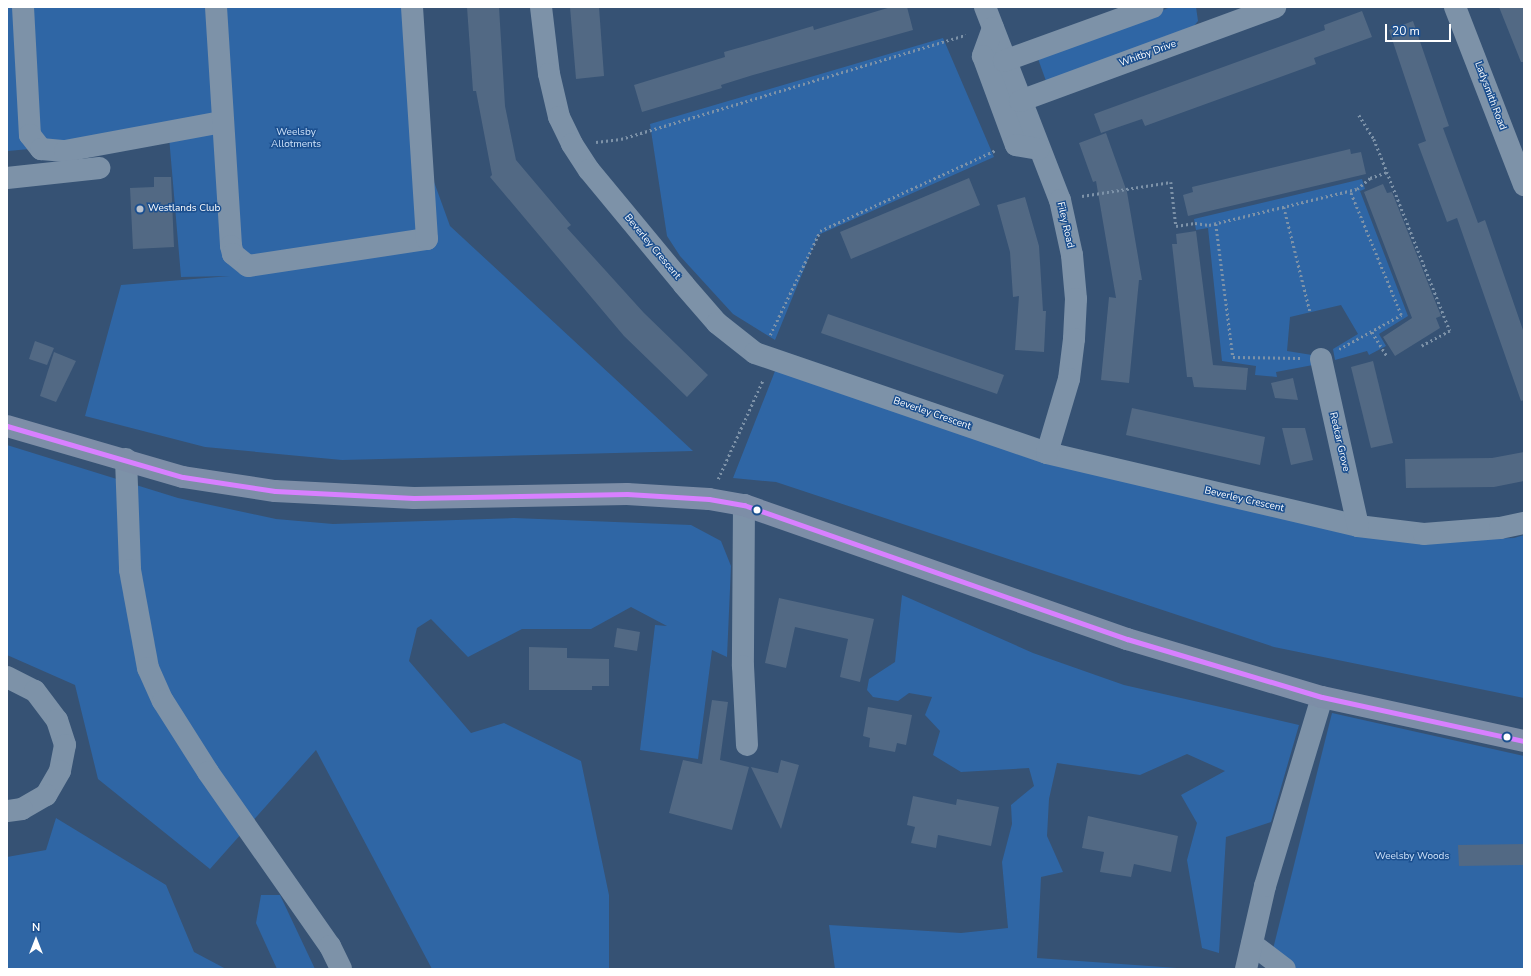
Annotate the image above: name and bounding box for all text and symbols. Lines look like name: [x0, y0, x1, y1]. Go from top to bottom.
scale bar: [1387, 16, 1453, 42]
text: 20 m: [1392, 23, 1420, 39]
street label: Whitby Drive: [1118, 38, 1178, 70]
street label: Ladysmith Road: [1471, 60, 1509, 132]
park label: Weelsby Allotments: [271, 126, 321, 150]
street label: Filey Road: [1054, 201, 1076, 249]
place label: Westlands Club: [148, 203, 220, 215]
marker: Westlands Club: [135, 204, 145, 214]
street label: Beverley Crescent: [621, 212, 683, 282]
street label: Beverley Crescent: [892, 395, 972, 433]
street label: Redcar Grove: [1326, 411, 1352, 473]
street label: Beverley Crescent: [1203, 485, 1285, 515]
unlabelled marker: [752, 505, 762, 515]
unlabelled marker: [1502, 732, 1512, 742]
park label: Weelsby Woods: [1375, 851, 1449, 863]
north arrow: [16, 920, 56, 960]
text: N: [32, 920, 40, 935]

